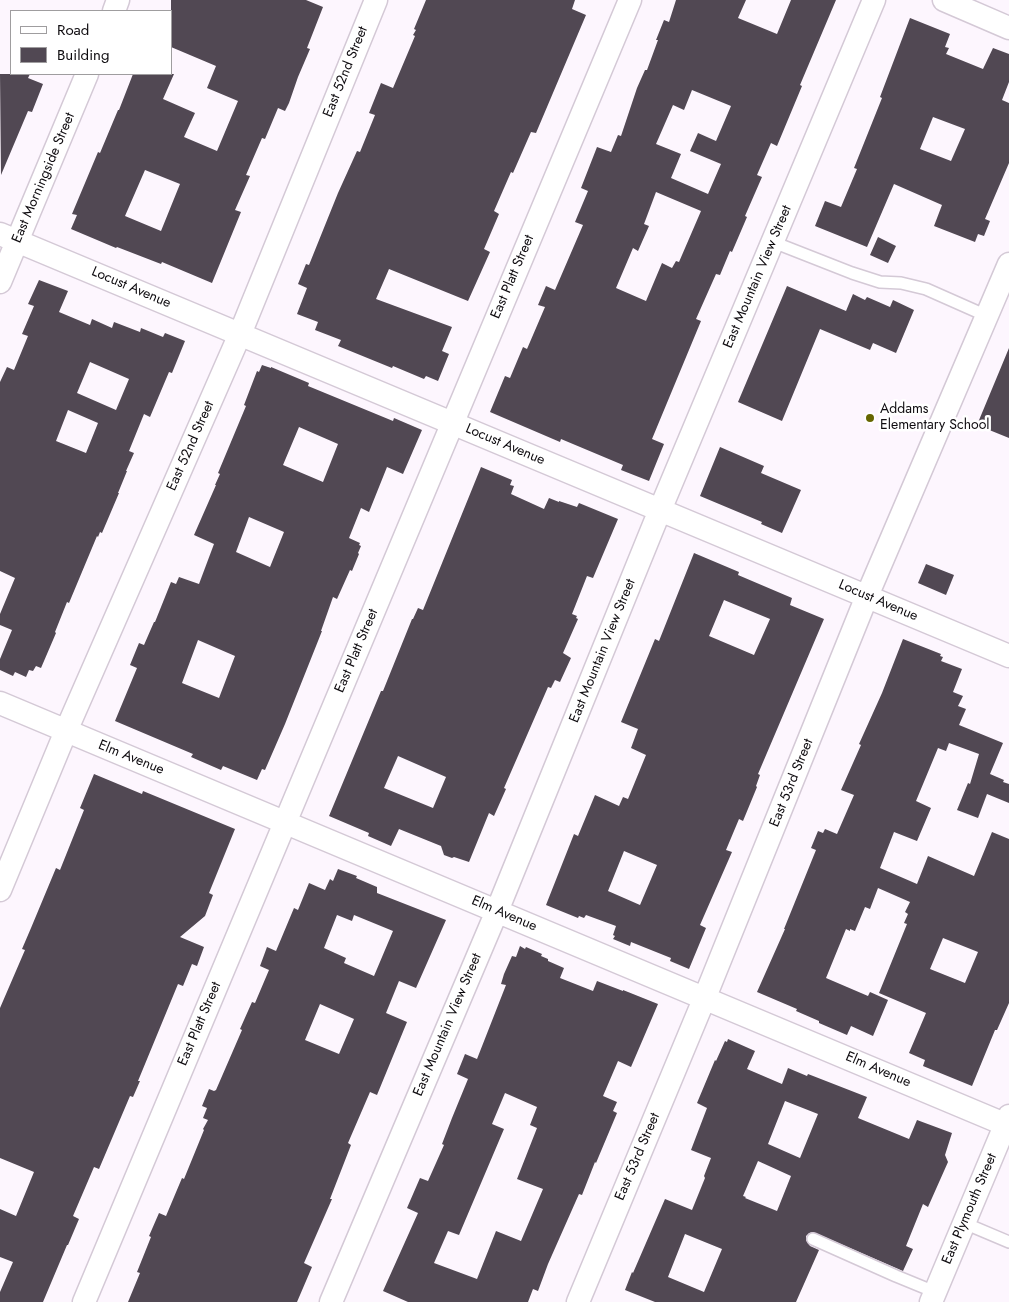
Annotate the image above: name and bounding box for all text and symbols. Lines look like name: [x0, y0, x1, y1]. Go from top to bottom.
legend: [10, 10, 172, 75]
text: Road: [57, 19, 89, 41]
street label: East 52nd Street: [320, 24, 372, 120]
text: Building: [57, 44, 109, 66]
street label: East Morningside Street: [9, 110, 79, 246]
street label: East Mountain View Street: [720, 203, 796, 351]
street label: East Platt Street: [488, 232, 538, 322]
street label: Locust Avenue: [89, 264, 173, 312]
street label: East 52nd Street: [164, 399, 218, 493]
place label: Addams Elementary School: [880, 402, 990, 434]
marker: Addams Elementary School: [864, 412, 876, 424]
street label: Locust Avenue: [463, 421, 547, 469]
street label: East Mountain View Street: [566, 577, 640, 725]
street label: Locust Avenue: [836, 577, 920, 625]
street label: East Platt Street: [332, 606, 382, 696]
street label: East 53rd Street: [767, 736, 817, 830]
street label: Elm Avenue: [96, 737, 166, 779]
street label: Elm Avenue: [469, 893, 539, 935]
street label: East Mountain View Street: [410, 951, 486, 1099]
street label: East Platt Street: [175, 979, 225, 1069]
street label: Elm Avenue: [843, 1049, 913, 1091]
street label: East 53rd Street: [612, 1111, 664, 1203]
street label: East Plymouth Street: [939, 1151, 1001, 1267]

